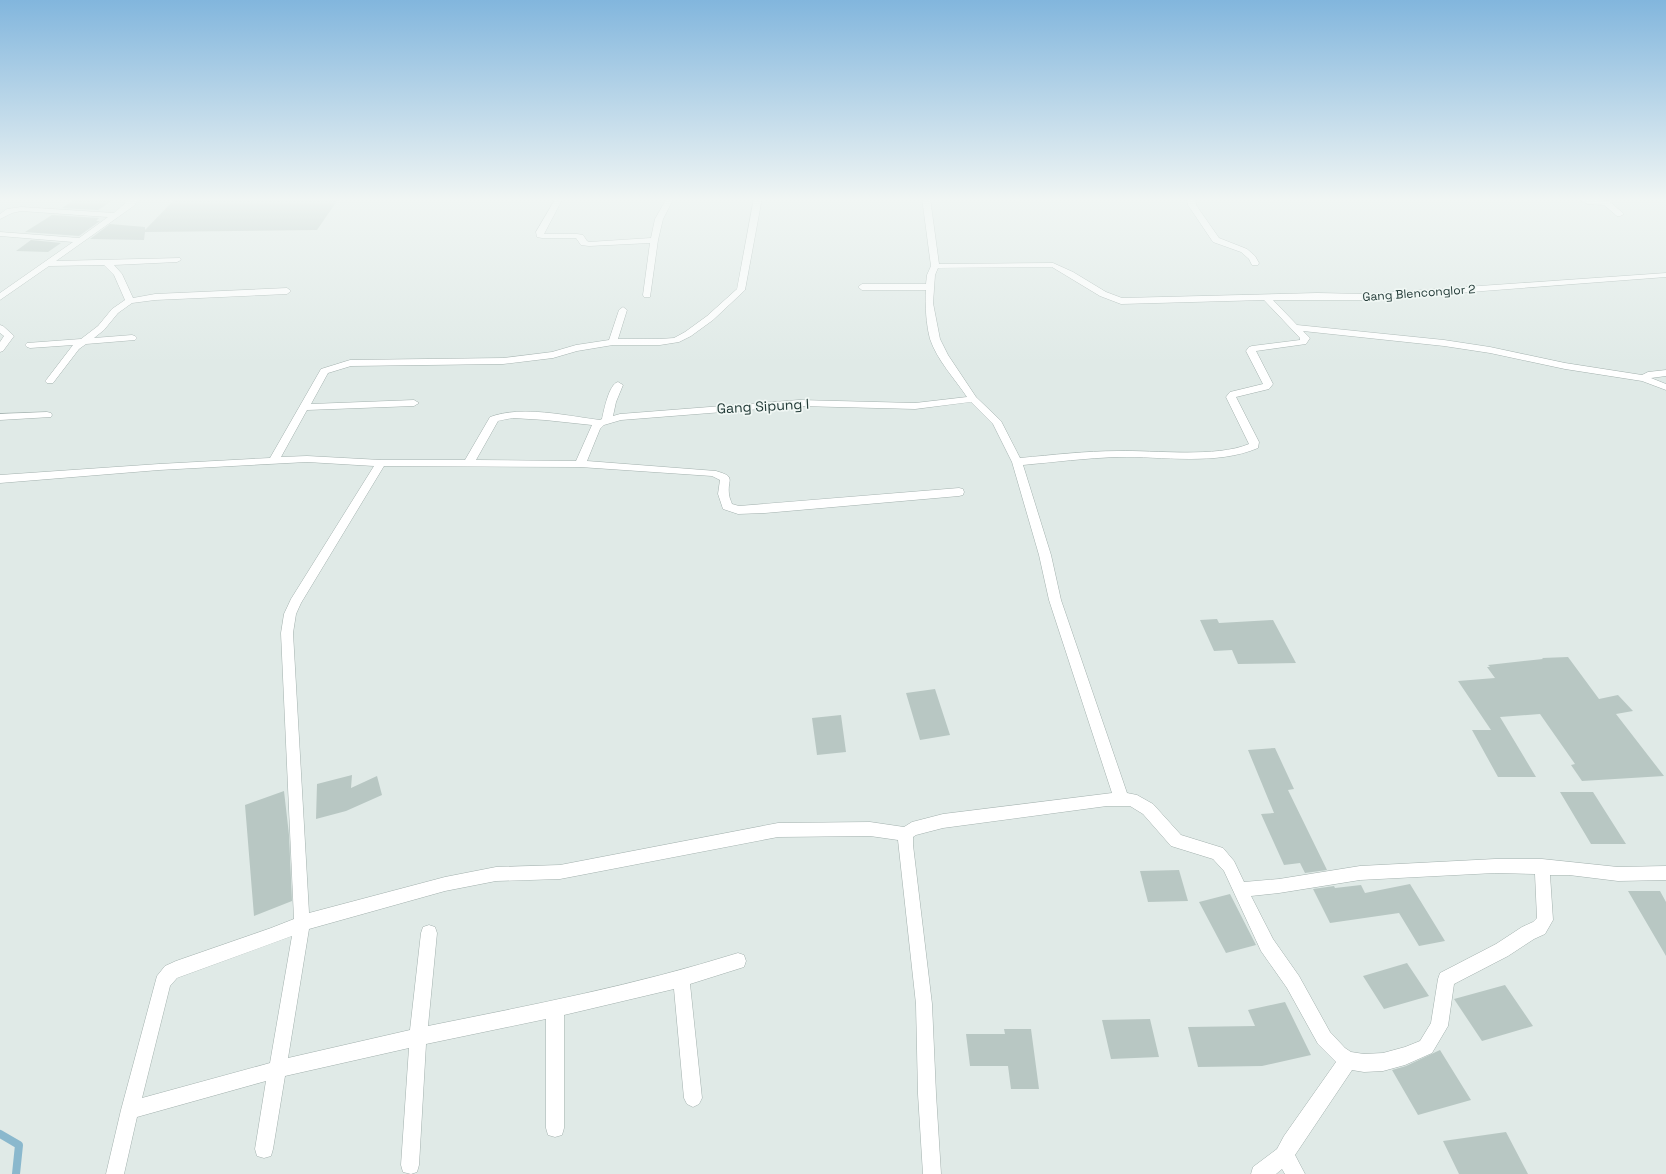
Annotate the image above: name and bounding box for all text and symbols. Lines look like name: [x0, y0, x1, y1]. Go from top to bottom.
street label: Gang Blenconglor 2: [1362, 281, 1476, 305]
street label: Gang Sipung I: [716, 395, 810, 417]

